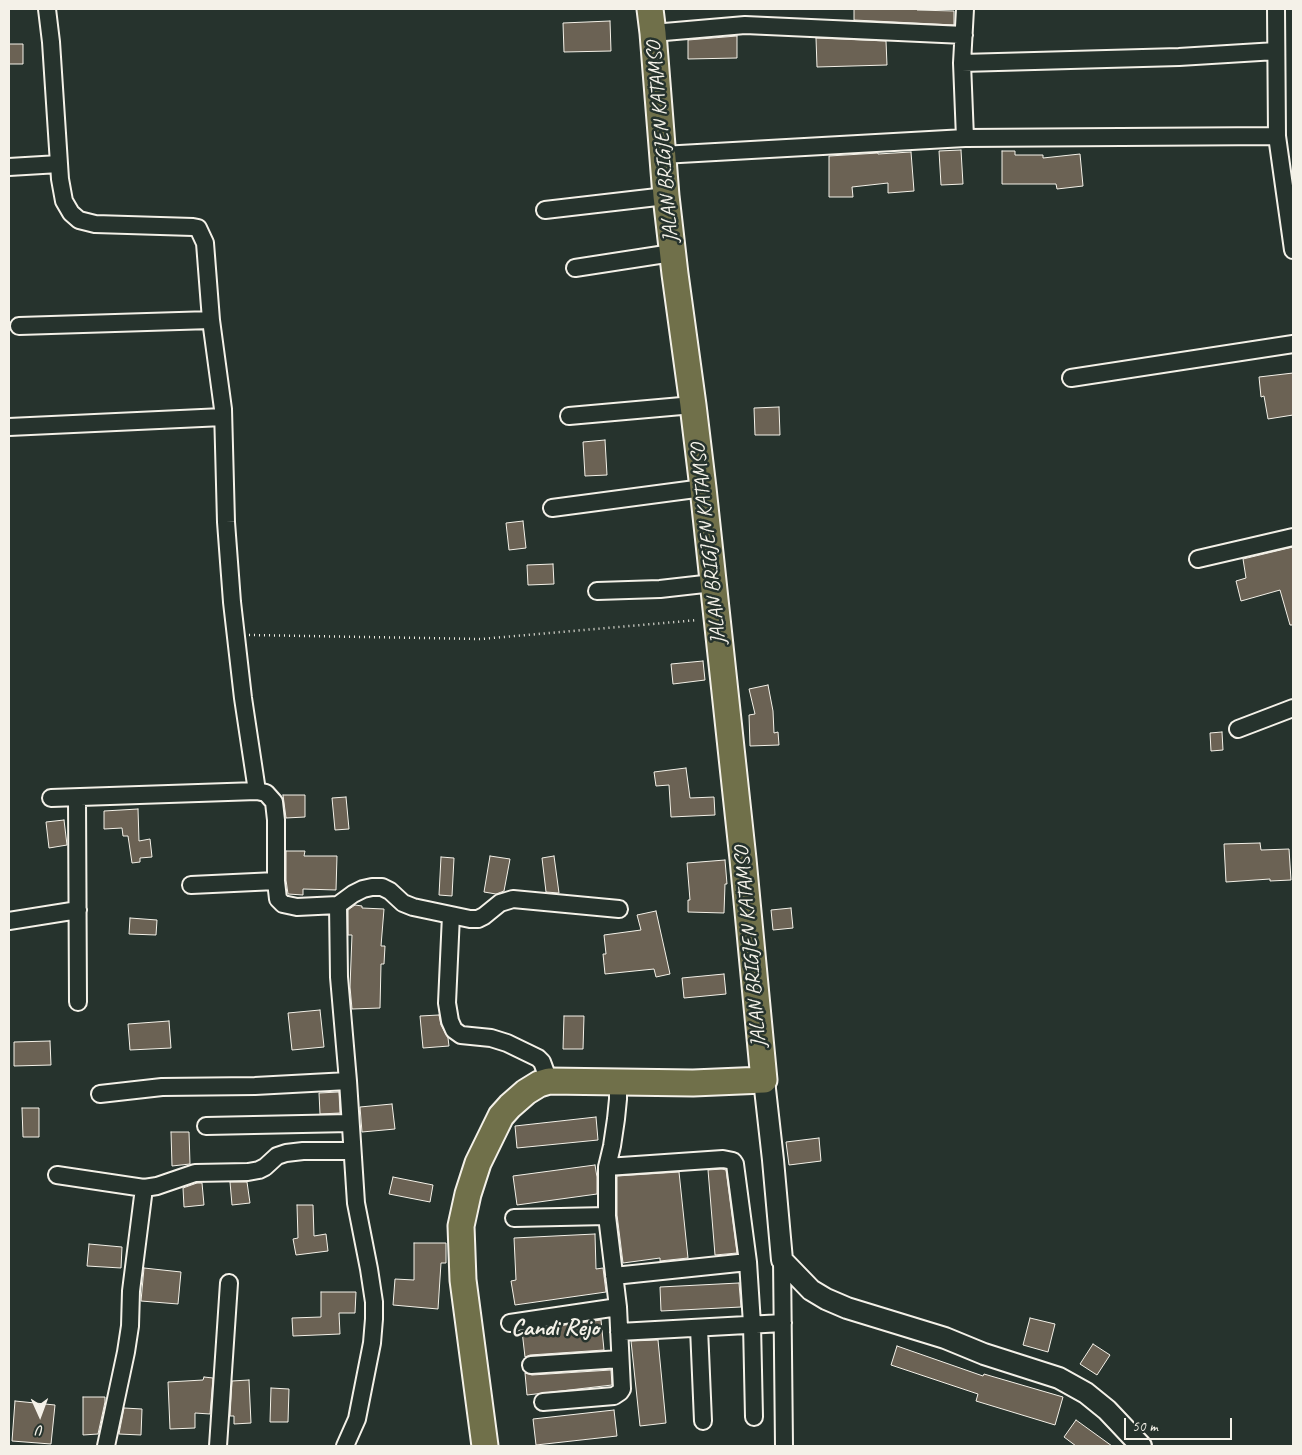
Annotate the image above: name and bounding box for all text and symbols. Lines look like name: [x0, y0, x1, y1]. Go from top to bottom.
street label: JALAN BRIGJEN KATAMSO: [642, 40, 684, 244]
street label: JALAN BRIGJEN KATAMSO: [686, 442, 732, 646]
street label: JALAN BRIGJEN KATAMSO: [730, 845, 772, 1049]
district label: Candi Rejo: [511, 1315, 599, 1343]
north arrow: [15, 1390, 65, 1440]
scale bar: [1127, 1408, 1234, 1440]
text: 50 m: [1132, 1417, 1158, 1436]
text: U: [37, 1422, 44, 1439]

